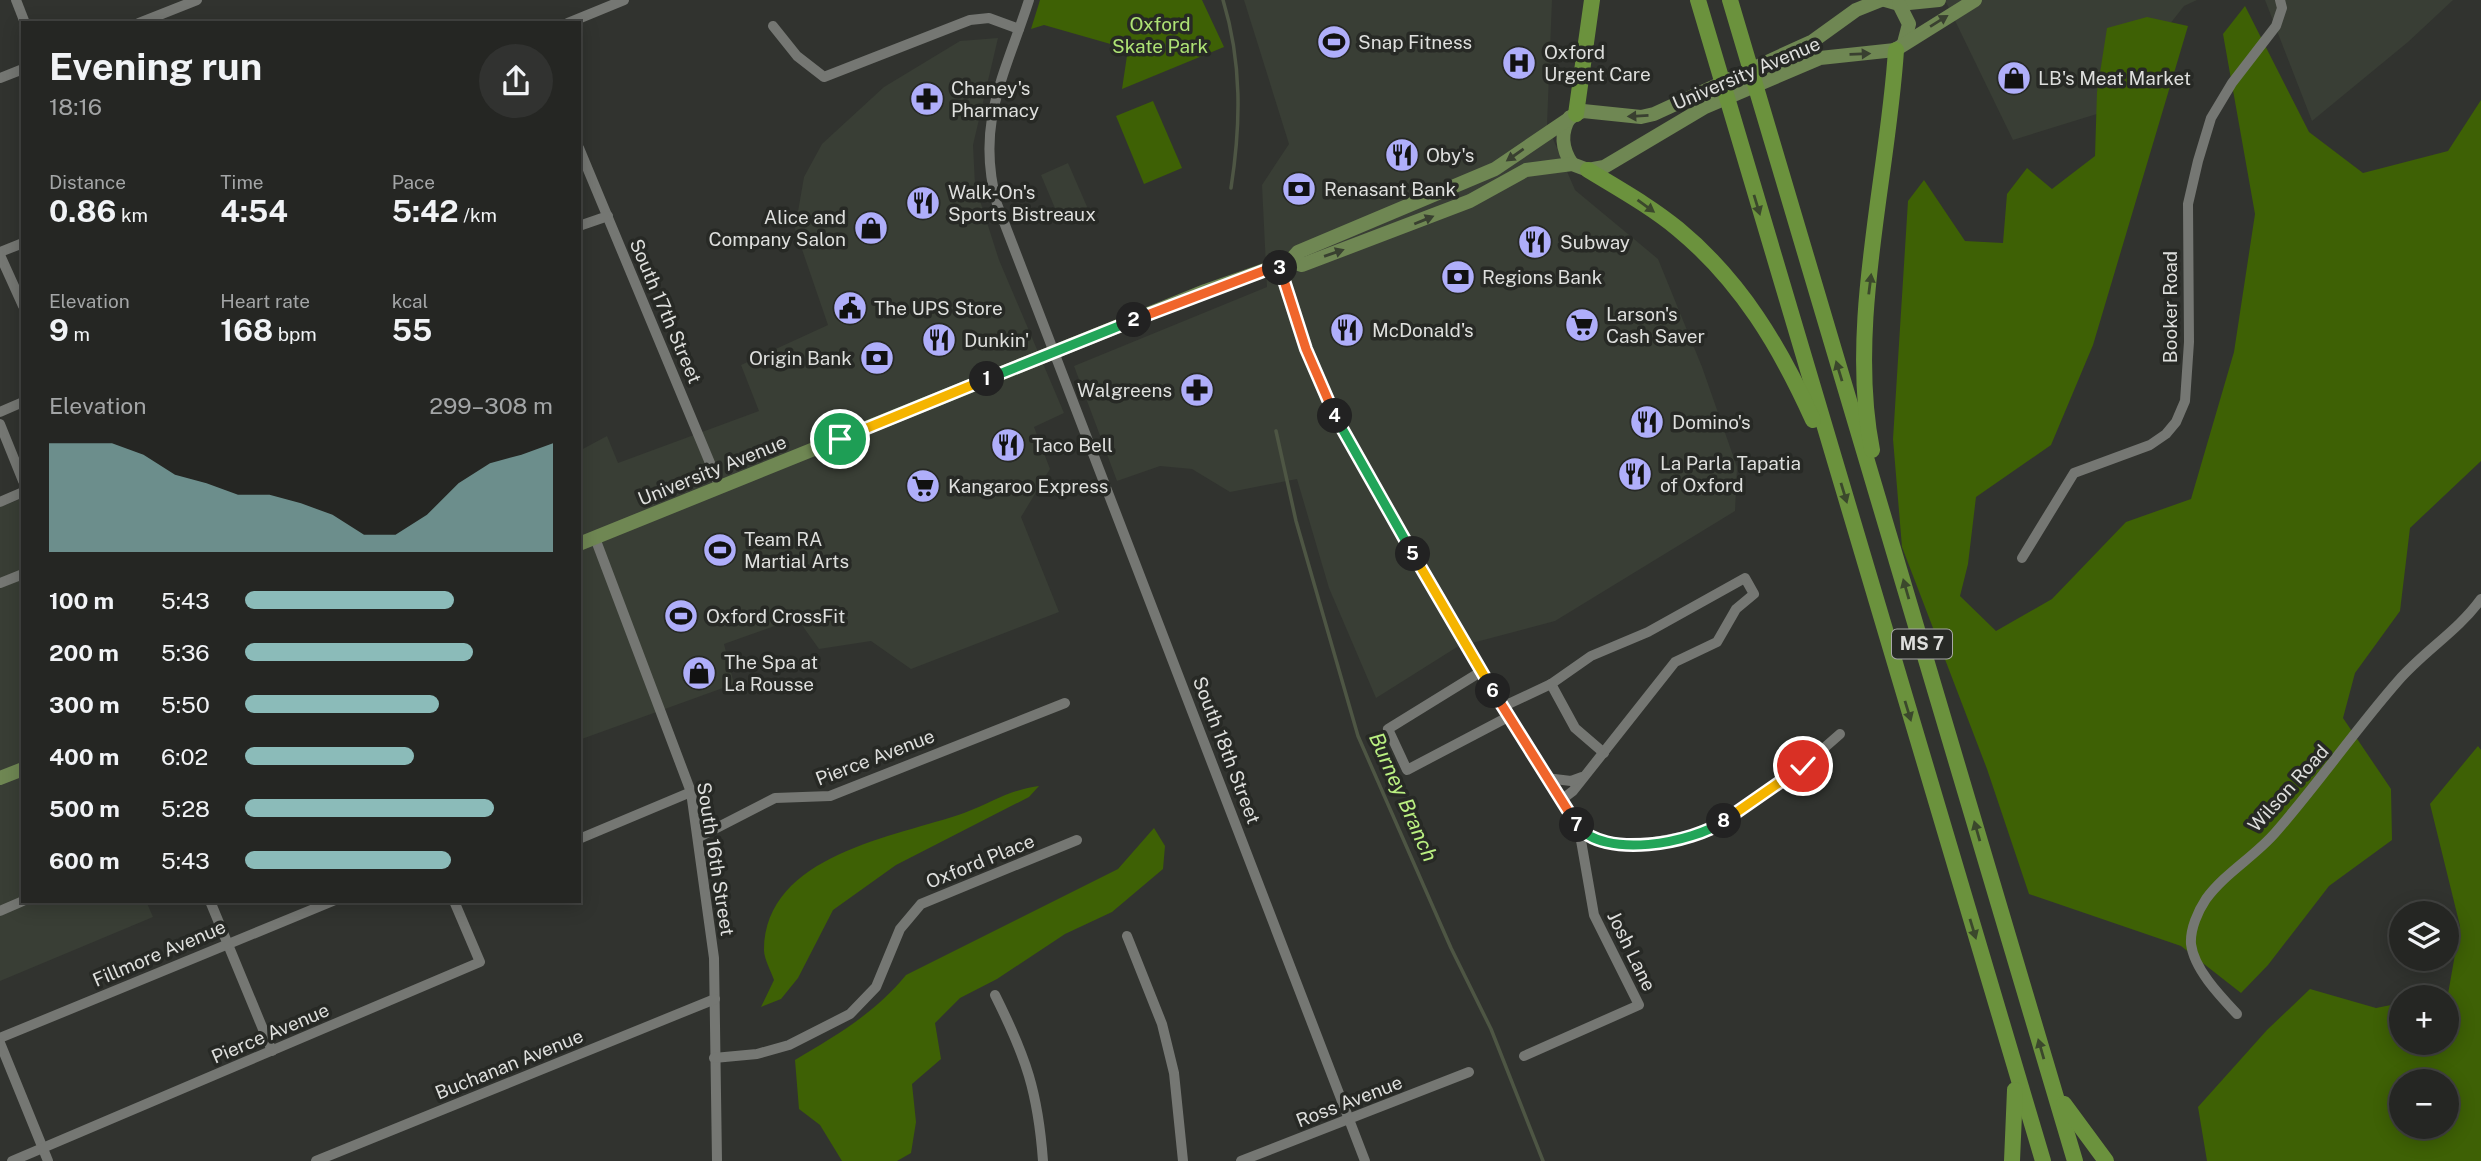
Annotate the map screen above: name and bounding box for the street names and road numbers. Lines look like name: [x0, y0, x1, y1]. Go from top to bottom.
street label: University Avenue: [1669, 32, 1823, 114]
street label: South 17th Street: [626, 235, 706, 387]
street label: Booker Road: [2159, 251, 2181, 363]
street label: University Avenue: [635, 430, 789, 510]
road number: MS 7: [1892, 630, 1952, 658]
street label: South 18th Street: [1189, 673, 1265, 827]
street label: Pierce Avenue: [812, 724, 938, 790]
street label: Wilson Road: [2243, 740, 2333, 836]
street label: South 16th Street: [693, 781, 739, 937]
street label: Oxford Place: [923, 829, 1037, 893]
street label: Josh Lane: [1603, 907, 1661, 995]
street label: Fillmore Avenue: [89, 915, 229, 991]
street label: Pierce Avenue: [208, 998, 332, 1068]
street label: Buchanan Avenue: [432, 1024, 586, 1104]
street label: Ross Avenue: [1293, 1071, 1405, 1131]

